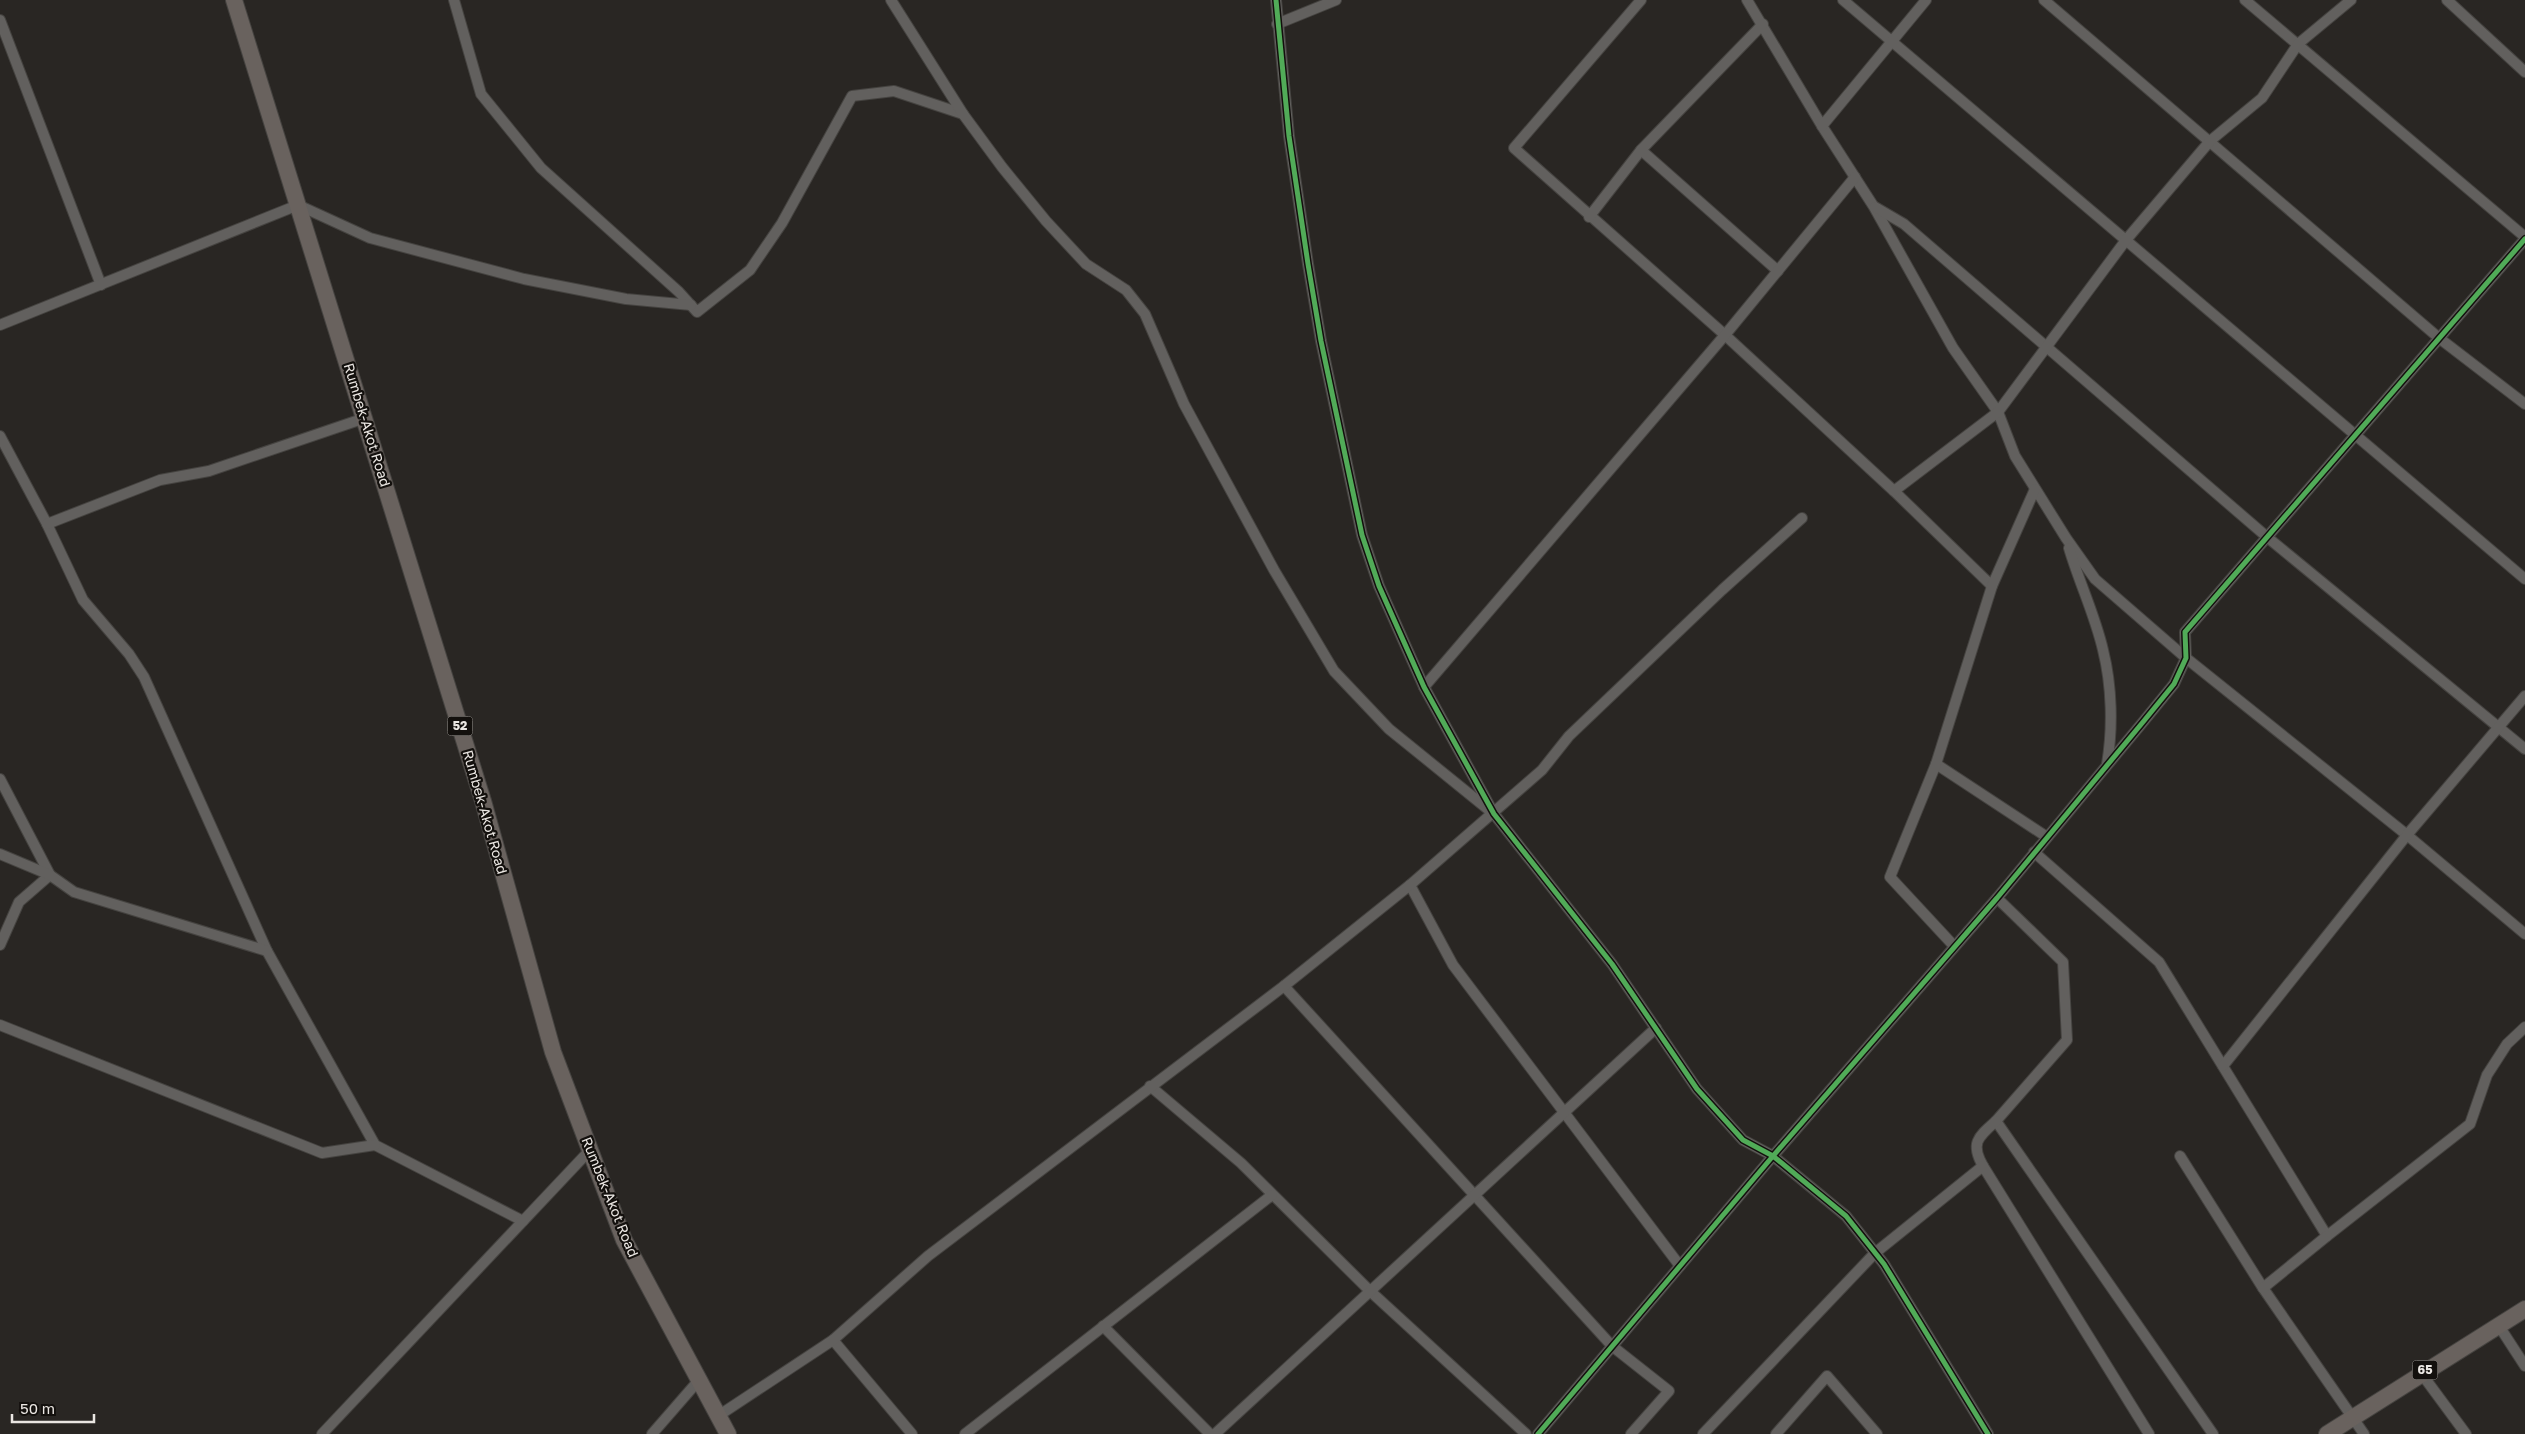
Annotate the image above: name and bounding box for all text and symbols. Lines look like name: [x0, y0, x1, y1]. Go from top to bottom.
street label: Rumbek-Akot Road: [341, 361, 394, 489]
road number: 52: [448, 716, 472, 736]
street label: Rumbek-Akot Road: [460, 748, 511, 876]
street label: Rumbek-Akot Road: [579, 1134, 642, 1259]
road number: 65: [2412, 1360, 2438, 1380]
scale bar: [12, 1392, 95, 1424]
text: 50 m: [20, 1399, 55, 1417]

